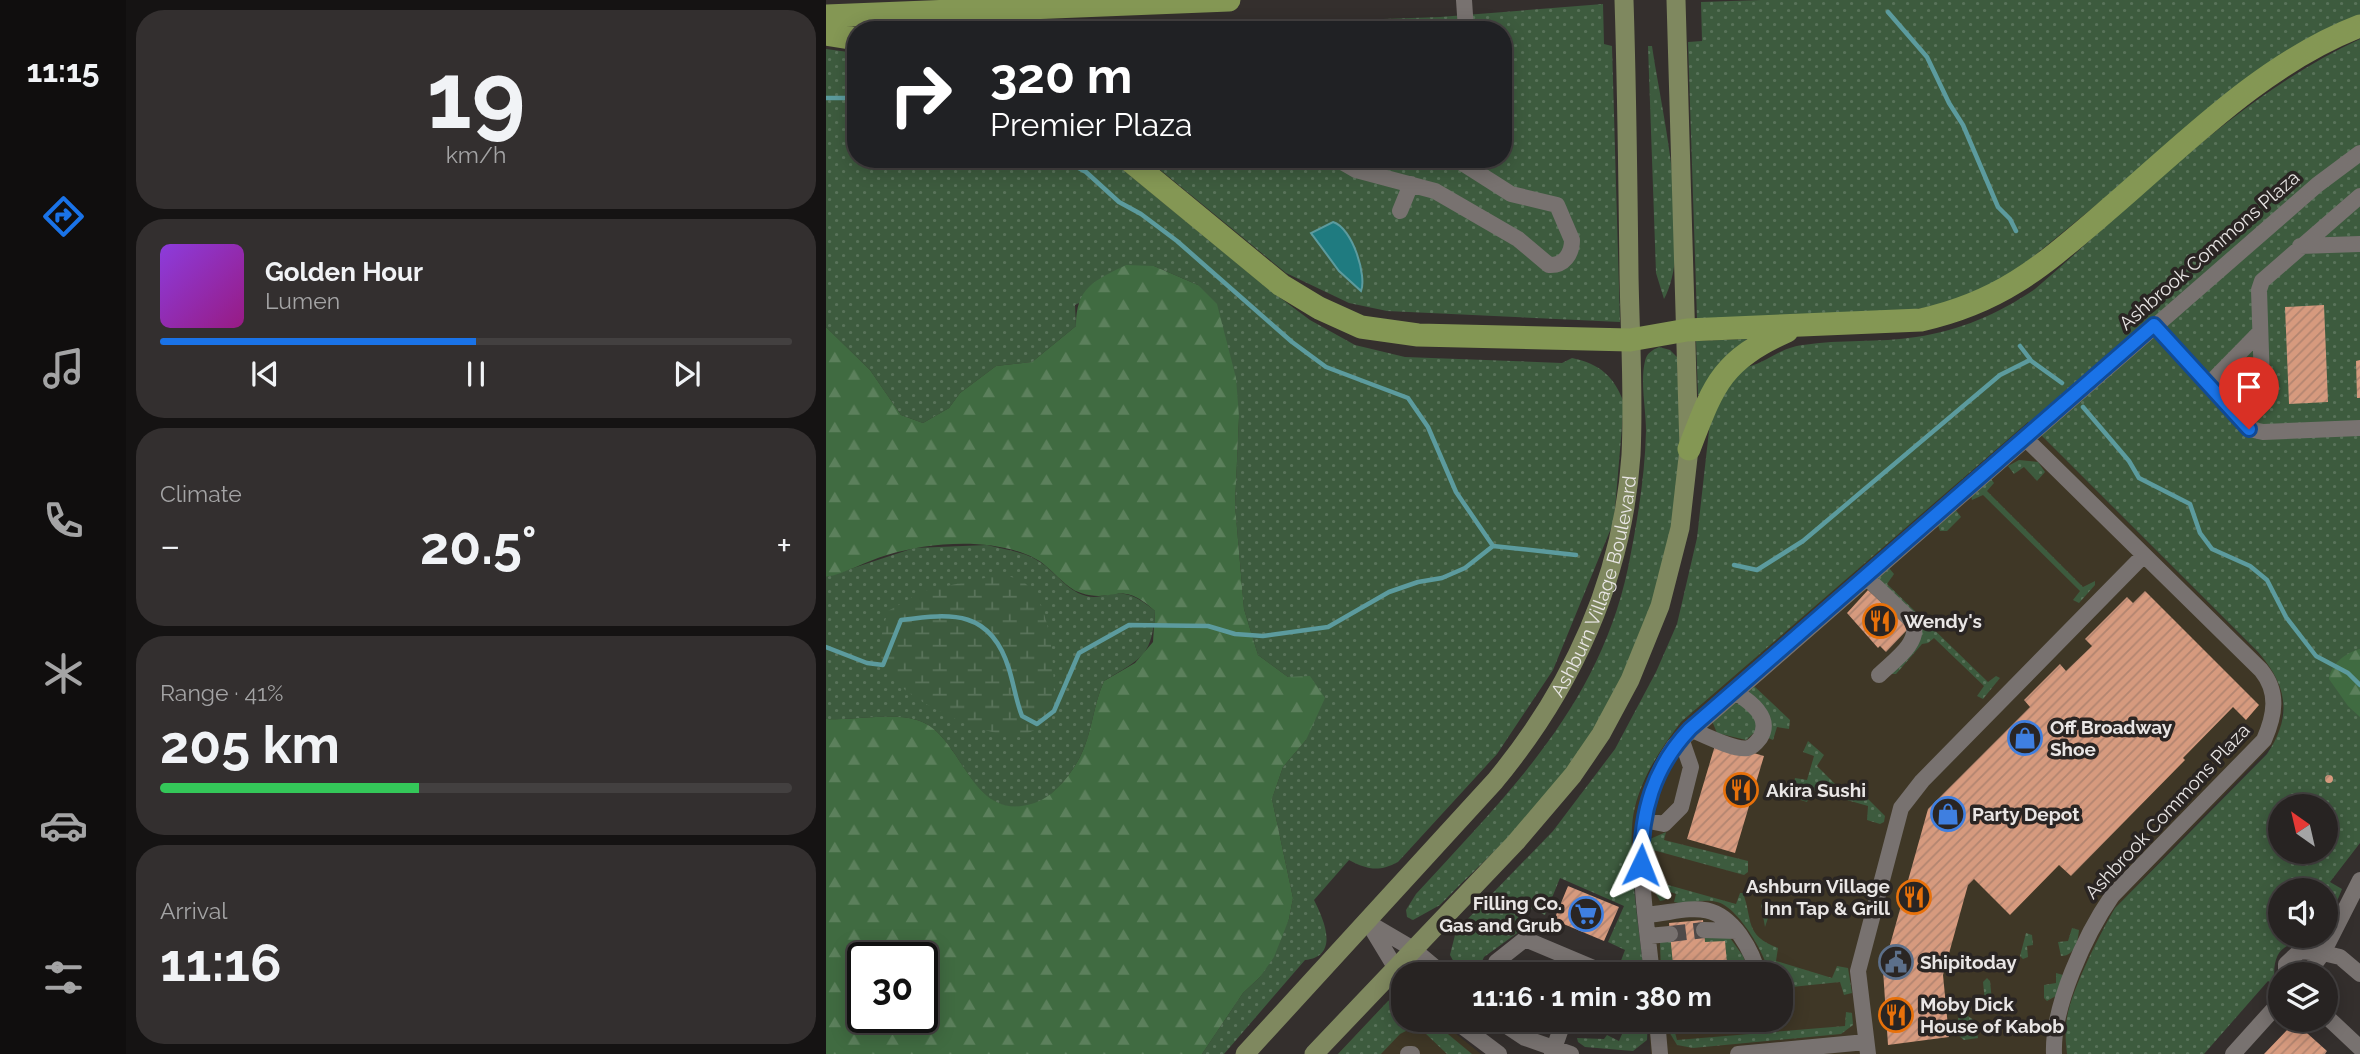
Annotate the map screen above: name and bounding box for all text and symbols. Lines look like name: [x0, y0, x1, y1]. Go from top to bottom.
text: 19: [427, 42, 525, 149]
text: 320 m: [990, 47, 1132, 104]
icon: right: [875, 49, 966, 140]
text: 11:15: [26, 52, 100, 89]
text: Premier Plaza: [990, 106, 1192, 143]
text: km/h: [446, 141, 506, 168]
street label: Ashbrook Commons Plaza: [2115, 166, 2303, 334]
icon: directions: [39, 192, 88, 241]
text: Golden Hour: [265, 257, 423, 287]
text: Lumen: [265, 287, 340, 314]
icon: music: [39, 344, 88, 393]
icon: previous: [246, 355, 284, 393]
icon: pause: [457, 355, 495, 393]
icon: next: [668, 355, 706, 393]
pin: [2219, 357, 2279, 429]
icon: arrive: [2230, 368, 2268, 406]
street label: Ashburn Village Boulevard: [1546, 474, 1640, 701]
text: Climate: [160, 480, 242, 507]
icon: phone: [39, 496, 88, 545]
text: 20.5°: [420, 515, 537, 576]
text: −: [160, 523, 180, 568]
text: +: [776, 523, 792, 568]
restaurant icon: Wendy's: [1861, 602, 1899, 640]
place label: Wendy's: [1904, 610, 1982, 632]
icon: climate: [39, 649, 88, 698]
text: Range · 41%: [160, 679, 283, 706]
text: 205 km: [160, 714, 340, 775]
place label: Off Broadway Shoe: [2050, 716, 2173, 760]
shop icon: Off Broadway Shoe: [2006, 719, 2044, 757]
street label: Ashbrook Commons Plaza: [2080, 719, 2254, 903]
restaurant icon: Akira Sushi: [1722, 771, 1760, 809]
place label: Akira Sushi: [1766, 779, 1866, 801]
north arrow: [2268, 794, 2338, 864]
map controls: [2268, 794, 2338, 1032]
shop icon: Party Depot: [1929, 795, 1967, 833]
icon: car: [39, 801, 88, 850]
place label: Party Depot: [1972, 803, 2080, 825]
position arrow: [1604, 828, 1678, 902]
place label: Ashburn Village Inn Tap & Grill: [1746, 875, 1891, 919]
restaurant icon: Ashburn Village Inn Tap & Grill: [1895, 878, 1933, 916]
button: sound: [2268, 878, 2338, 948]
place label: Filling Co. Gas and Grub: [1439, 892, 1562, 936]
supermarket icon: Filling Co. Gas and Grub: [1567, 895, 1605, 933]
text: Arrival: [160, 897, 227, 924]
text: 11:16: [160, 932, 281, 993]
speed limit sign: 30: [847, 942, 938, 1033]
public building icon: Shipitoday: [1877, 943, 1915, 981]
place label: Shipitoday: [1920, 951, 2017, 973]
icon: filters: [39, 953, 88, 1002]
button: layers: [2268, 962, 2338, 1032]
text: 11:16 · 1 min · 380 m: [1472, 982, 1712, 1012]
place label: Moby Dick House of Kabob: [1920, 993, 2064, 1037]
restaurant icon: Moby Dick House of Kabob: [1877, 996, 1915, 1034]

